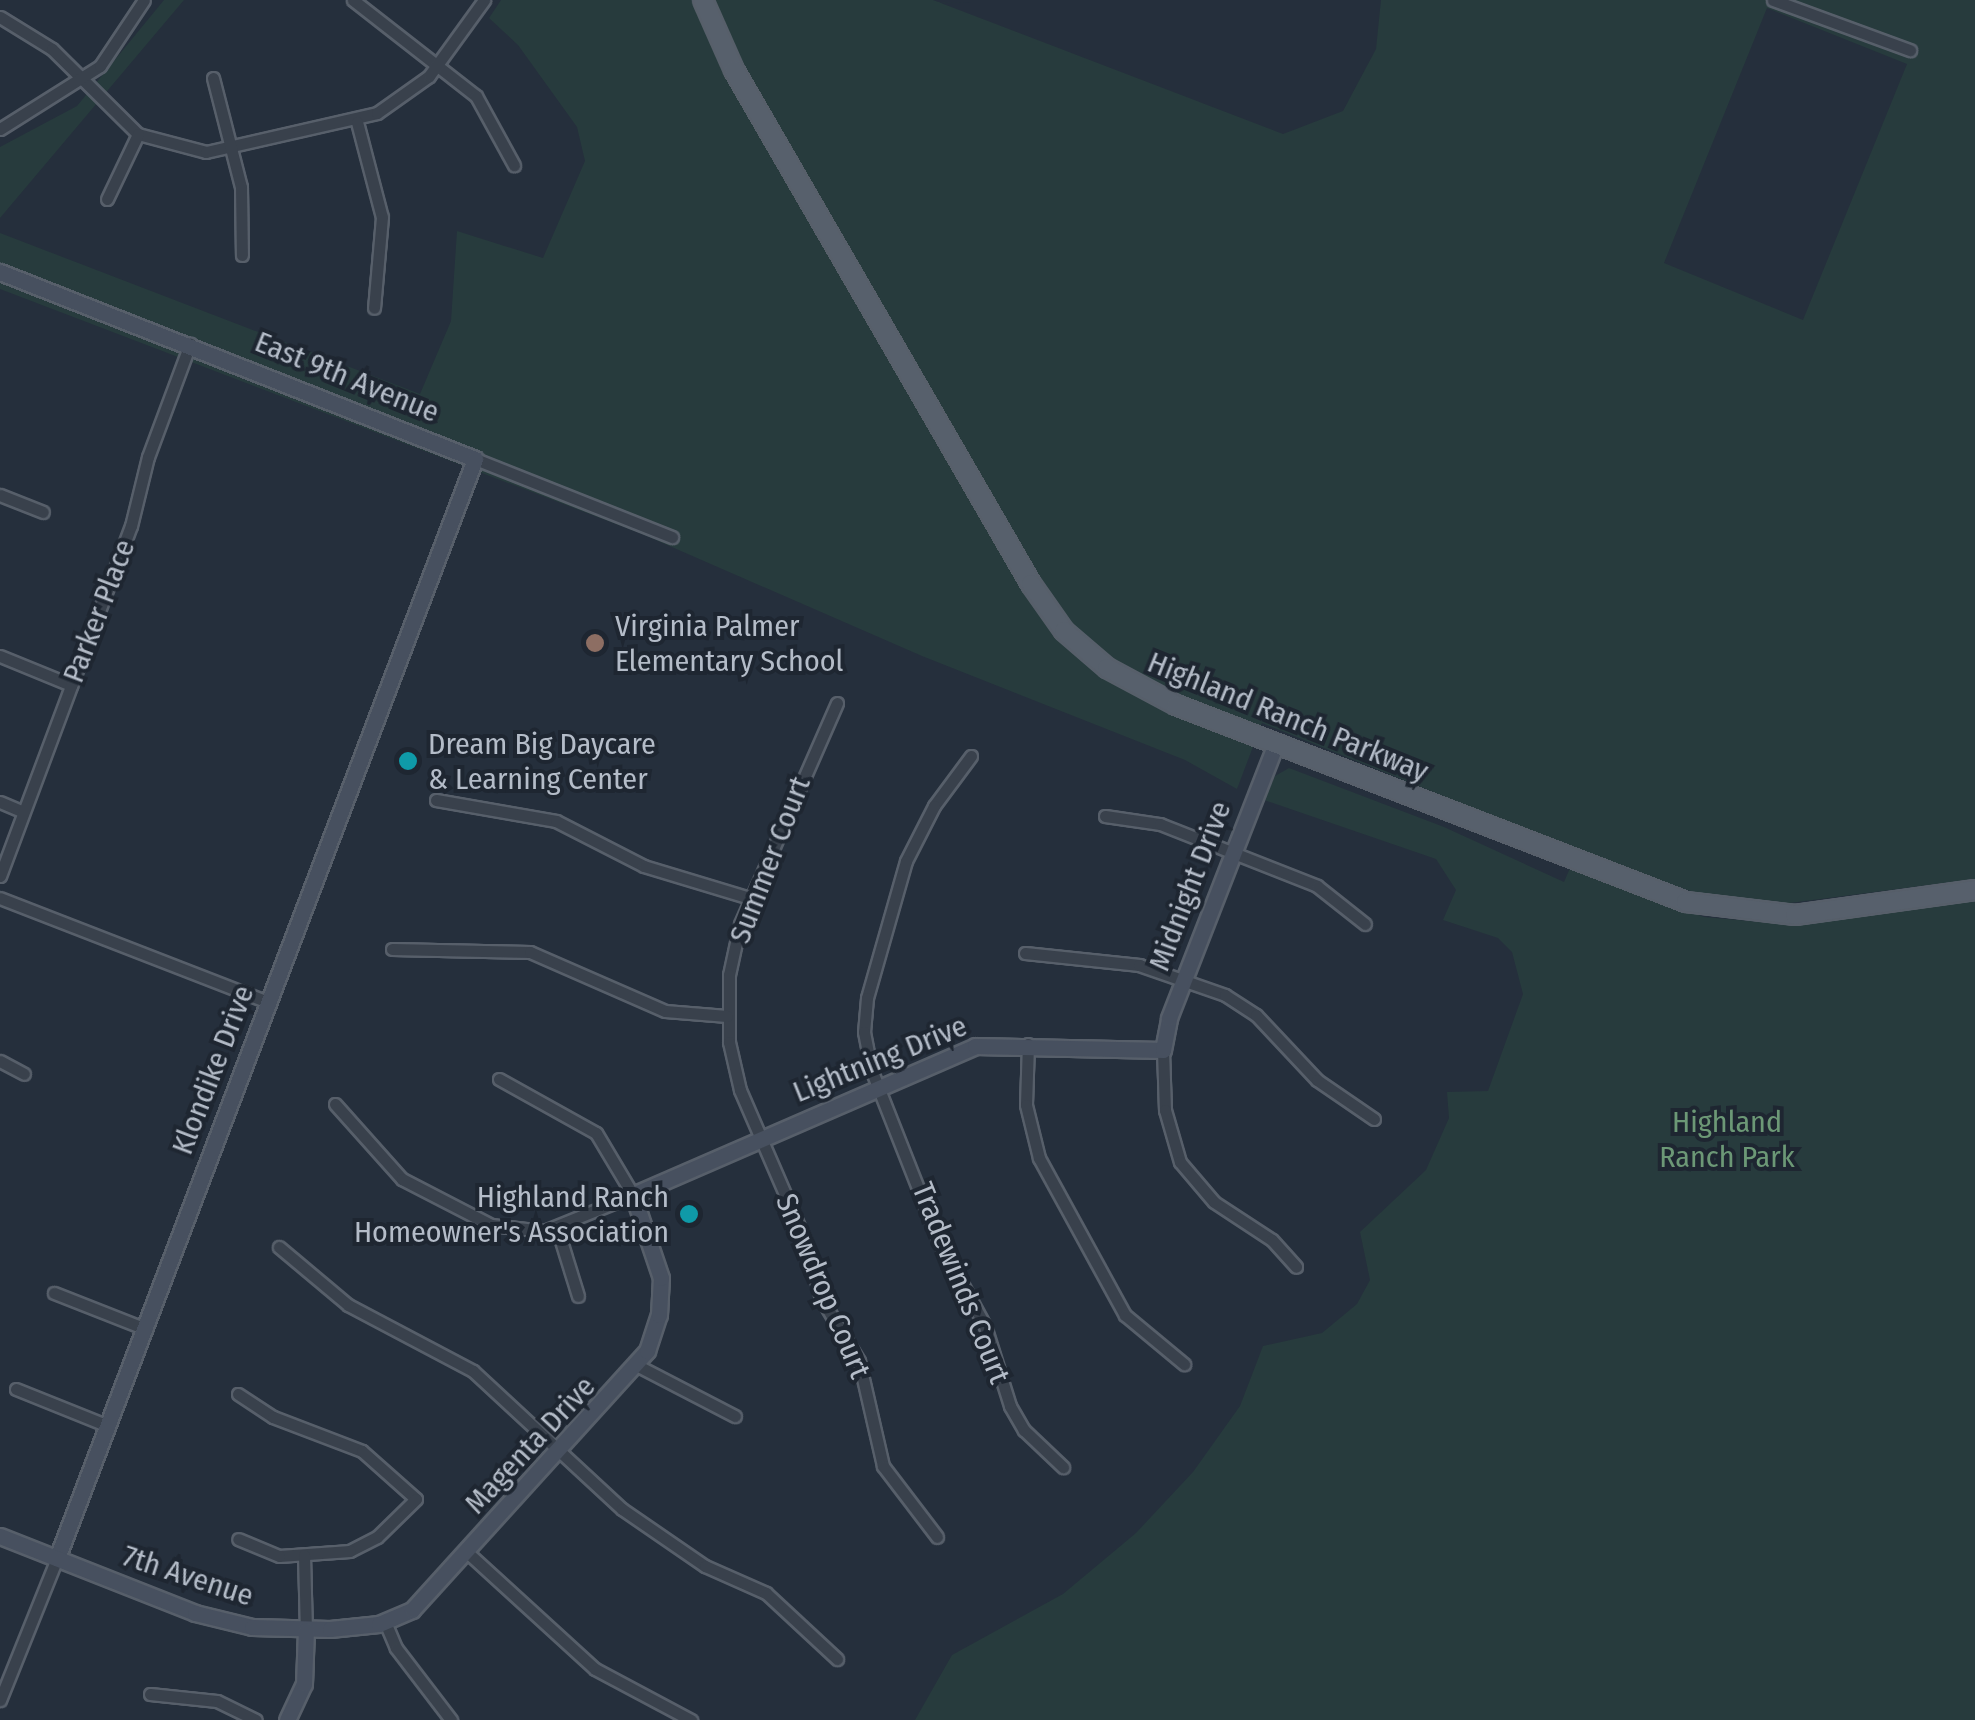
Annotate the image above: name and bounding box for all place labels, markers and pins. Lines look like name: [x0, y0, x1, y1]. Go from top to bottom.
place label: Virginia Palmer Elementary School: [615, 608, 843, 678]
marker: Virginia Palmer Elementary School: [584, 632, 606, 654]
place label: Dream Big Daycare & Learning Center: [428, 726, 656, 796]
marker: Dream Big Daycare & Learning Center: [397, 750, 419, 772]
place label: Highland Ranch Homeowner's Association: [354, 1179, 669, 1250]
marker: Highland Ranch Homeowner's Association: [678, 1203, 700, 1225]

